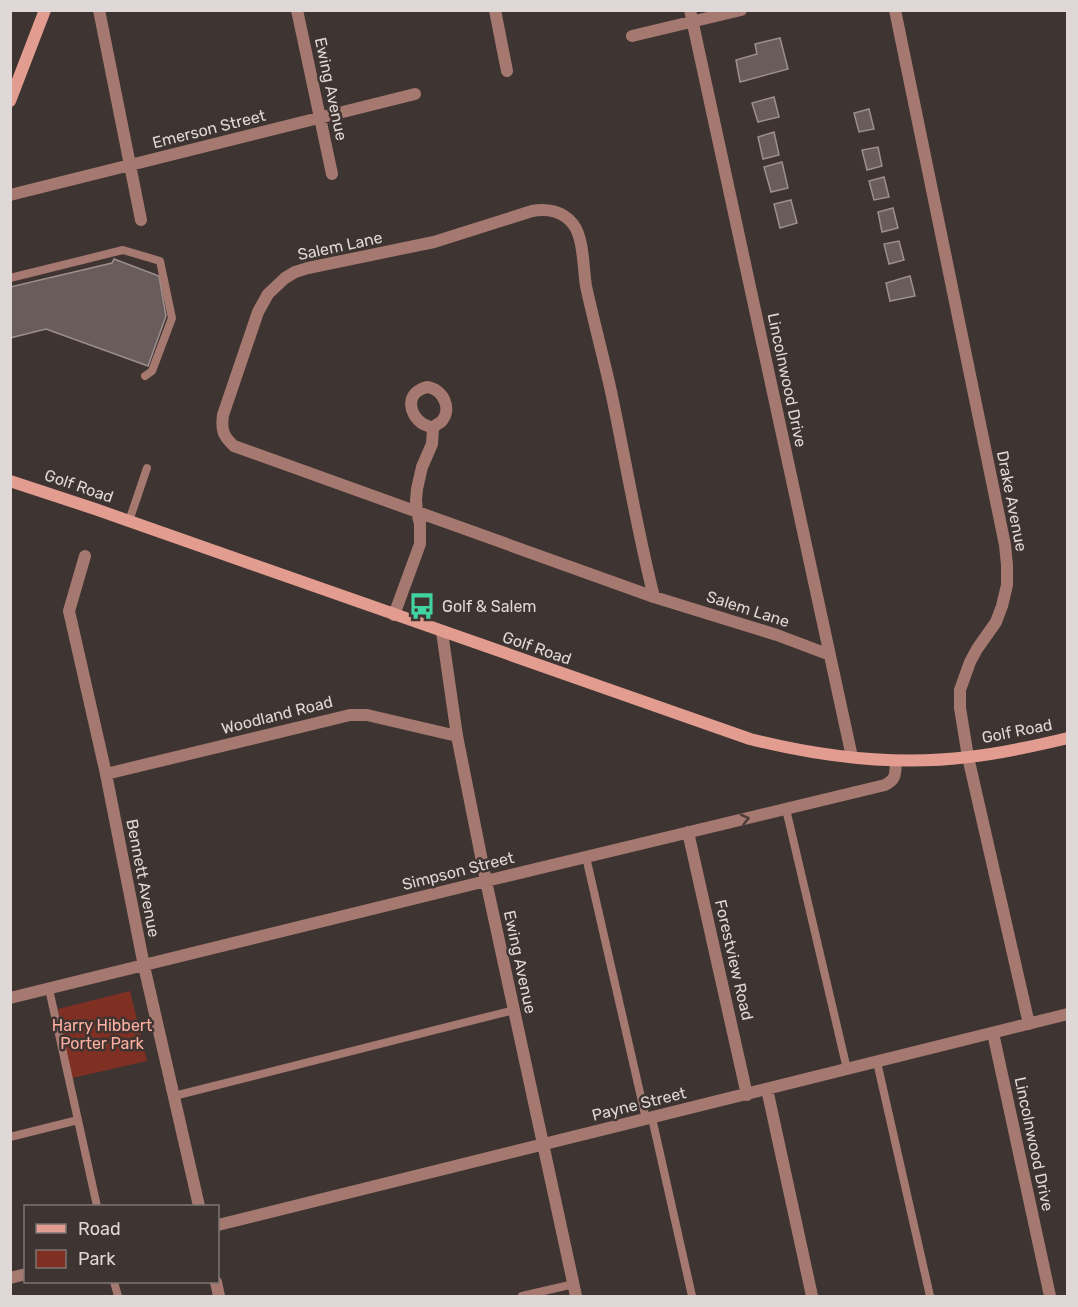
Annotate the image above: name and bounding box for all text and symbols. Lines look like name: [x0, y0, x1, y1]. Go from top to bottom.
street label: Ewing Avenue: [311, 36, 351, 142]
street label: Emerson Street: [150, 106, 268, 152]
street label: Salem Lane: [296, 228, 384, 264]
street label: Lincolnwood Drive: [763, 311, 811, 449]
street label: Drake Avenue: [993, 449, 1031, 553]
street label: Golf Road: [42, 465, 116, 507]
street label: Salem Lane: [704, 587, 792, 631]
bus stop icon: Golf & Salem: [407, 591, 437, 621]
place label: Golf & Salem: [442, 597, 537, 616]
street label: Golf Road: [500, 627, 574, 669]
street label: Woodland Road: [219, 692, 335, 738]
street label: Golf Road: [980, 715, 1054, 747]
one-way arrow: [740, 813, 750, 826]
street label: Bennett Avenue: [122, 817, 164, 939]
street label: Simpson Street: [400, 848, 516, 894]
street label: Forestview Road: [711, 898, 757, 1022]
street label: Ewing Avenue: [500, 909, 540, 1015]
park label: Harry Hibbert Porter Park: [52, 1016, 152, 1053]
street label: Lincolnwood Drive: [1010, 1075, 1058, 1213]
street label: Payne Street: [590, 1083, 688, 1125]
legend: [24, 1205, 219, 1283]
text: Road: [78, 1218, 121, 1240]
text: Park: [78, 1248, 116, 1270]

